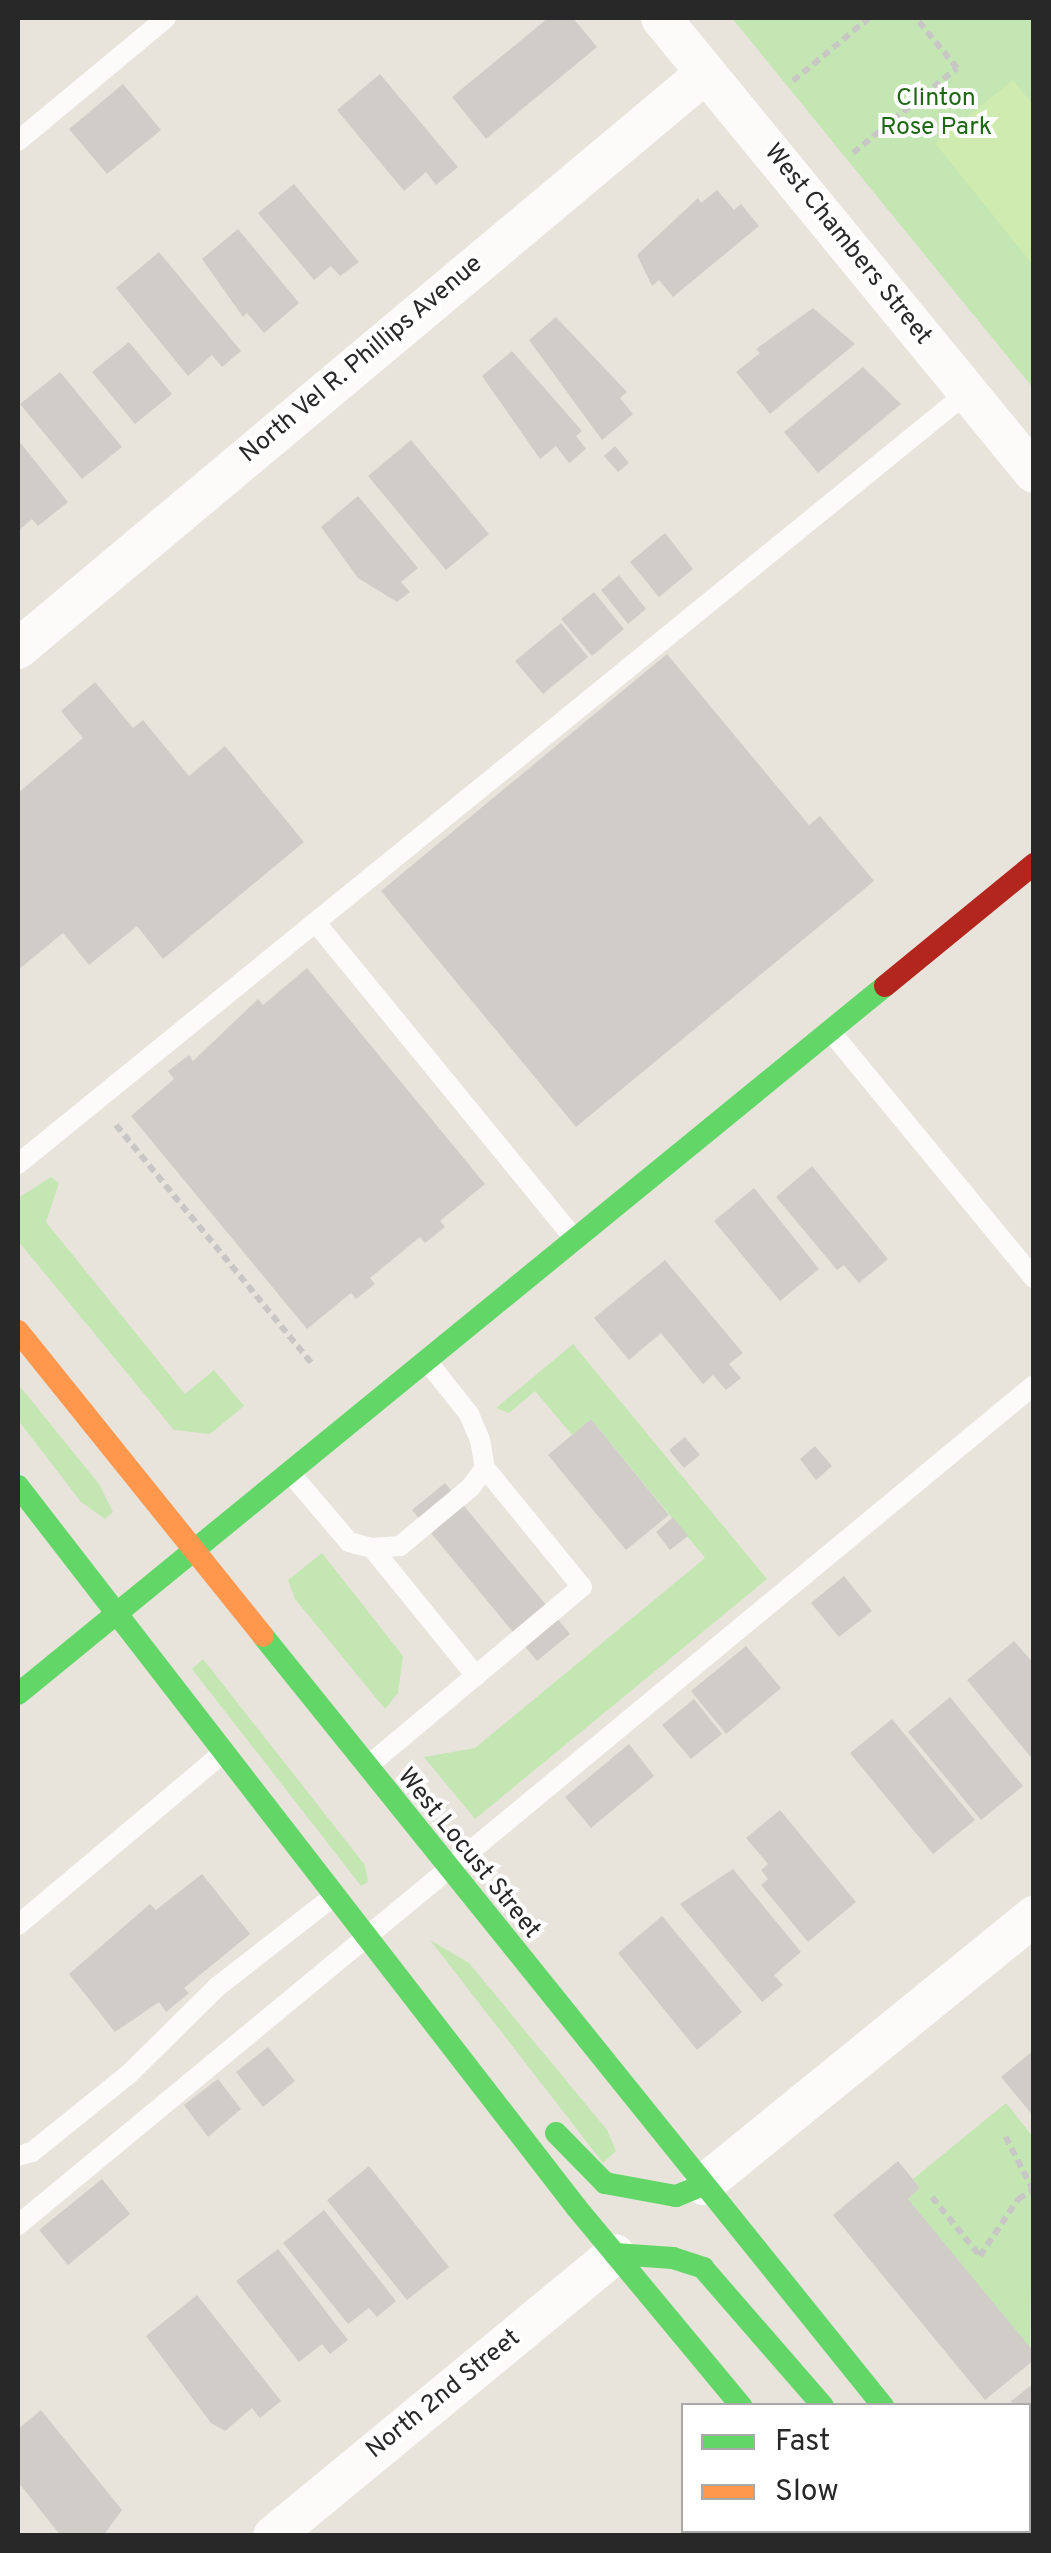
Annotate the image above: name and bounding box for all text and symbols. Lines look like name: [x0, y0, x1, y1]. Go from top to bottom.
park label: Clinton Rose Park: [880, 85, 992, 144]
street label: West Chambers Street: [757, 139, 937, 351]
street label: North Vel R. Phillips Avenue: [234, 249, 490, 471]
street label: West Locust Street: [390, 1763, 546, 1945]
street label: North 2nd Street: [361, 2324, 527, 2466]
legend: [681, 2403, 1031, 2533]
text: Fast: [775, 2424, 830, 2461]
text: Slow: [775, 2474, 839, 2511]

